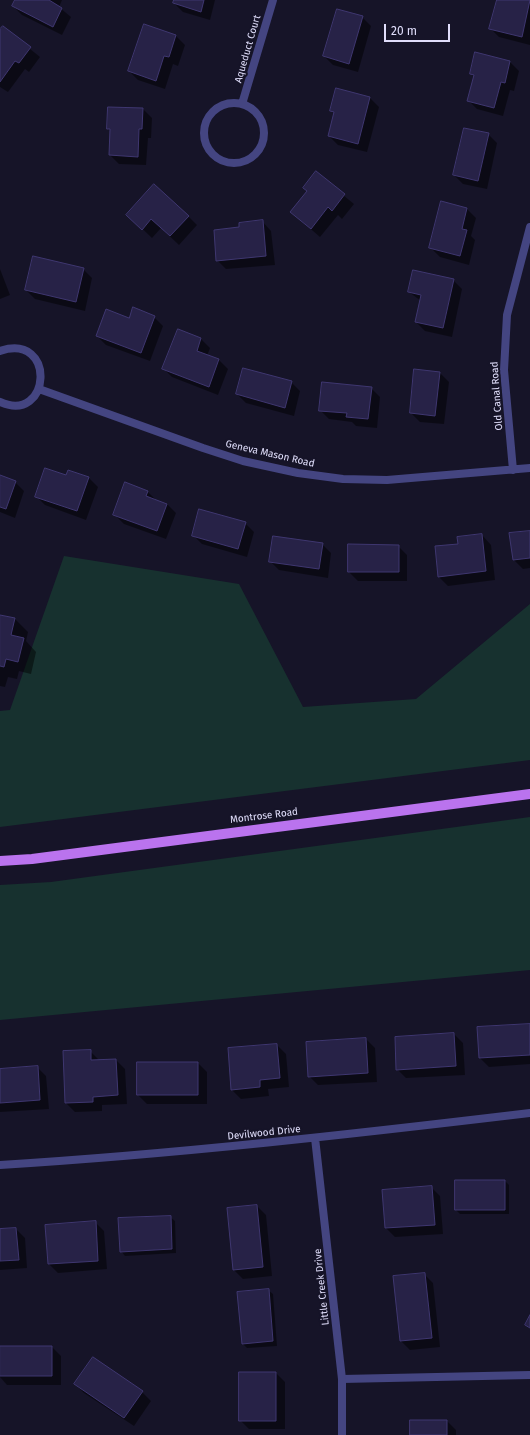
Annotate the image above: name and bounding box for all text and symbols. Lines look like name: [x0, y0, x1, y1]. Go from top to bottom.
street label: Aqueduct Court: [233, 14, 263, 84]
scale bar: [386, 16, 452, 42]
text: 20 m: [391, 24, 417, 38]
street label: Old Canal Road: [489, 361, 505, 431]
street label: Geneva Mason Road: [224, 438, 316, 470]
street label: Montrose Road: [229, 806, 299, 826]
street label: Devilwood Drive: [227, 1123, 301, 1143]
street label: Little Creek Drive: [312, 1248, 332, 1326]

